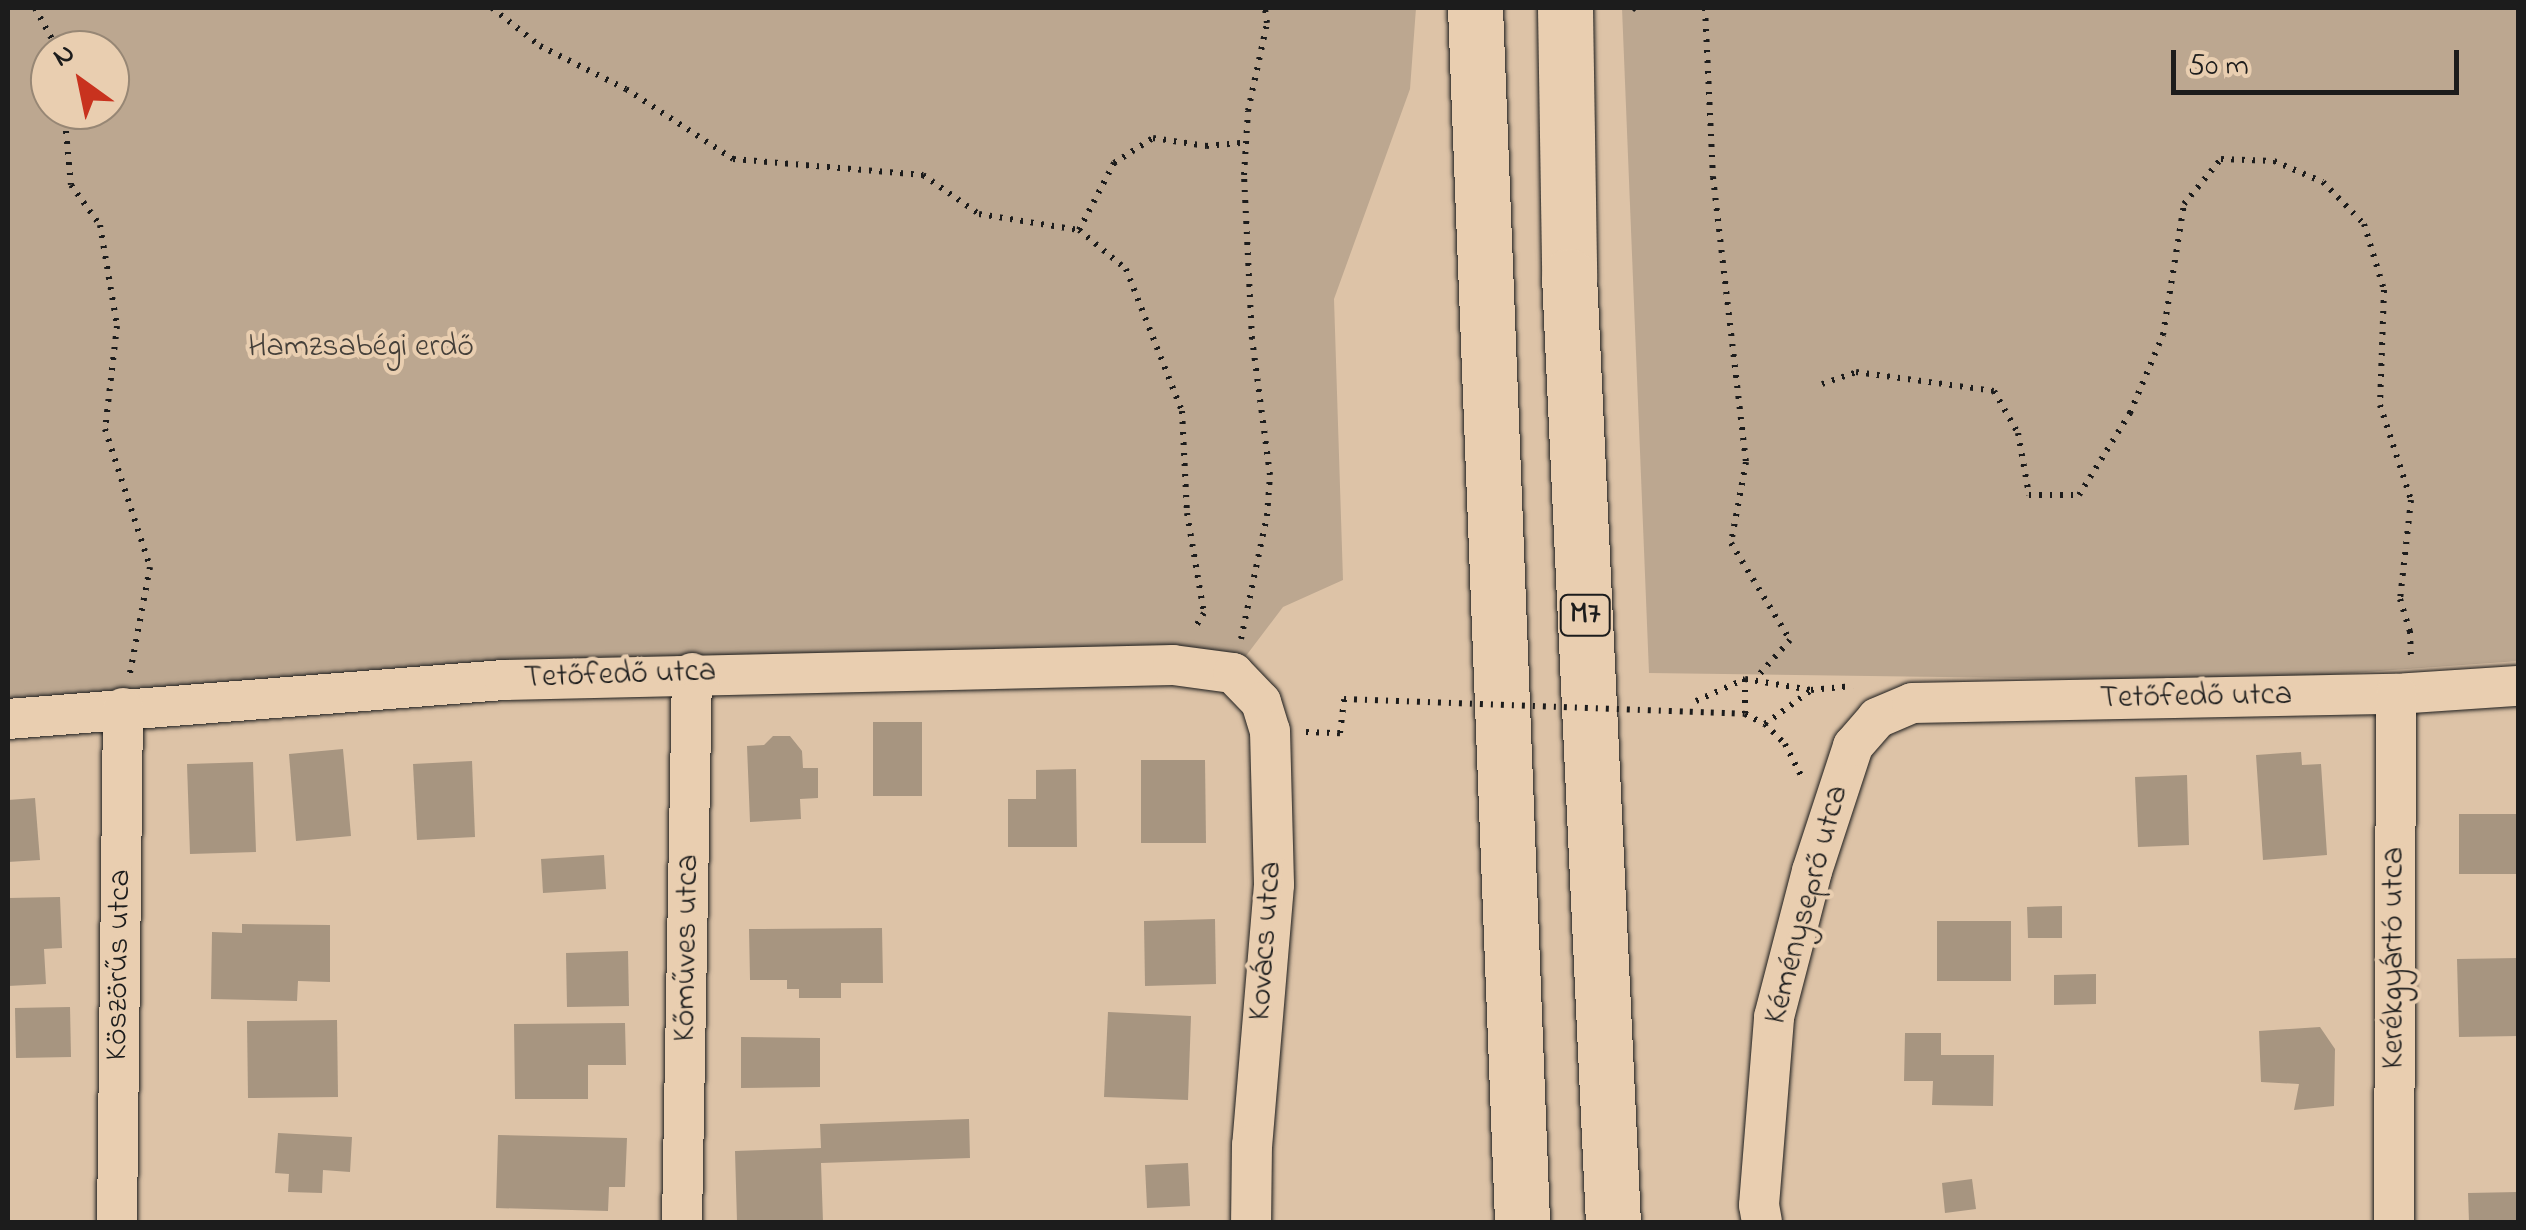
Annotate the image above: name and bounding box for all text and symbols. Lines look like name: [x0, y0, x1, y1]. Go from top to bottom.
north arrow: [30, 30, 130, 130]
scale bar: [2176, 30, 2464, 92]
text: N: [45, 34, 84, 78]
text: 50 m: [2188, 45, 2249, 89]
park label: Hamzsabégi erdő: [248, 329, 474, 367]
road number: M7: [1558, 590, 1612, 640]
street label: Tetőfedő utca: [523, 653, 717, 699]
street label: Tetőfedő utca: [2100, 677, 2292, 719]
street label: Kéményseprő utca: [1758, 781, 1858, 1029]
street label: Kerékgyártó utca: [2376, 847, 2414, 1069]
street label: Kőműves utca: [667, 854, 709, 1042]
street label: Kovács utca: [1242, 860, 1292, 1022]
street label: Köszörűs utca: [99, 869, 141, 1061]

